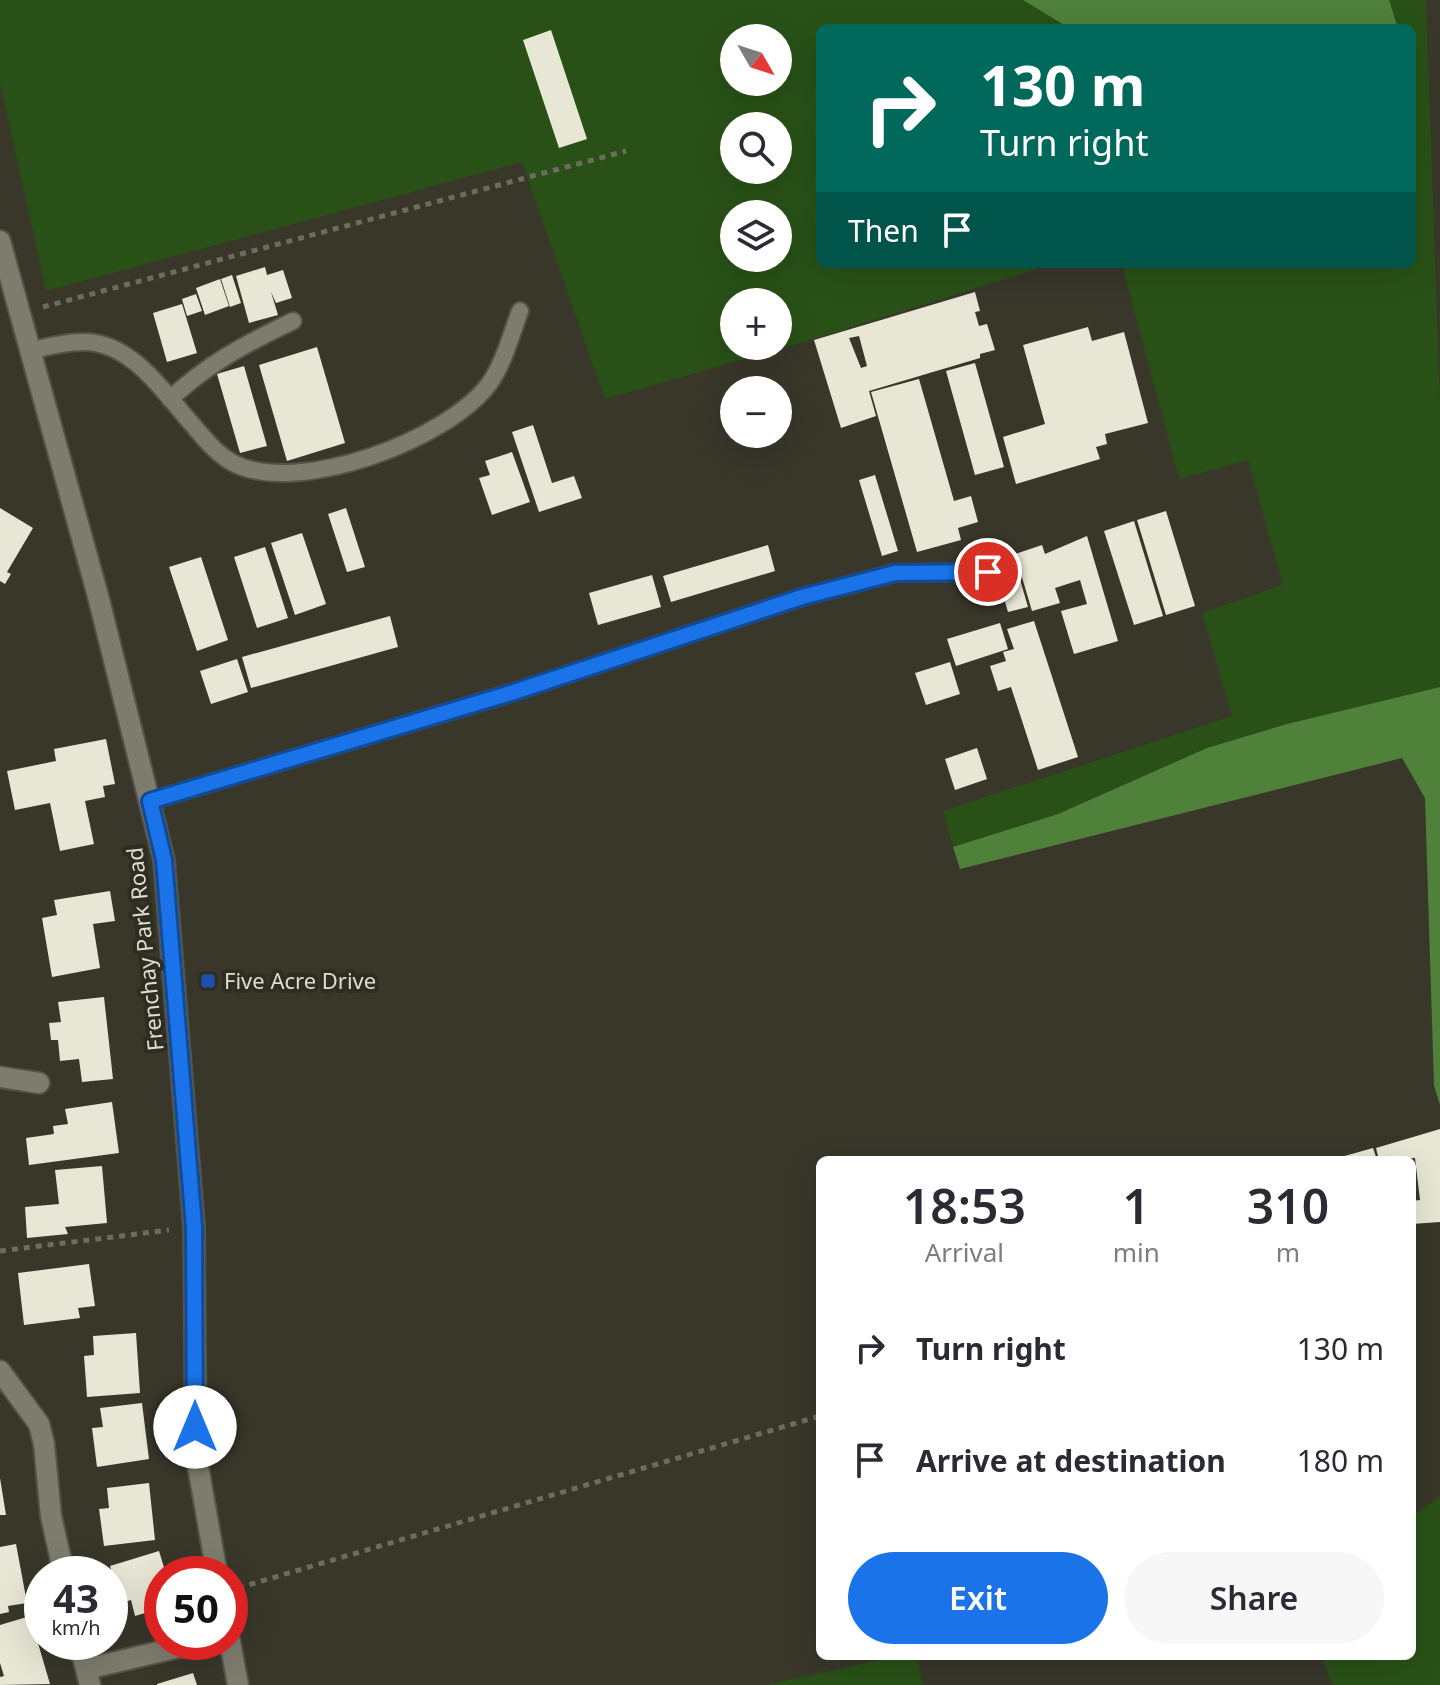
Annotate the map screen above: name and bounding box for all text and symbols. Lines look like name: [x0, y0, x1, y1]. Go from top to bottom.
north arrow: [720, 24, 792, 96]
map controls: [720, 24, 792, 448]
text: 130 m: [980, 46, 1145, 122]
icon: right: [848, 56, 952, 160]
button: search: [720, 112, 792, 184]
text: Turn right: [980, 118, 1148, 167]
button: layers: [720, 200, 792, 272]
icon: arrive: [935, 208, 979, 252]
text: Then: [848, 210, 919, 251]
button: +: [720, 288, 792, 360]
button: −: [720, 376, 792, 448]
pin: [954, 538, 1022, 606]
icon: arrive: [966, 550, 1010, 594]
street label: Frenchay Park Road: [118, 846, 170, 1052]
place label: Five Acre Drive: [224, 965, 376, 995]
marker: Five Acre Drive: [199, 972, 217, 990]
text: 18:53: [903, 1173, 1026, 1238]
text: 1: [1123, 1173, 1150, 1238]
text: 310: [1247, 1173, 1329, 1238]
text: Arrival: [925, 1234, 1004, 1270]
text: min: [1113, 1234, 1160, 1270]
text: m: [1276, 1234, 1300, 1270]
icon: right: [848, 1326, 892, 1370]
text: Turn right: [916, 1328, 1066, 1369]
text: 130 m: [1297, 1328, 1384, 1369]
position arrow: [153, 1385, 237, 1469]
icon: arrive: [848, 1438, 892, 1482]
text: Arrive at destination: [916, 1440, 1226, 1481]
text: 180 m: [1297, 1440, 1384, 1481]
button: Exit: [848, 1552, 1108, 1644]
button: Share: [1124, 1552, 1384, 1644]
speed limit sign: 50: [144, 1556, 248, 1660]
text: 43: [53, 1570, 99, 1625]
text: km/h: [51, 1614, 101, 1641]

